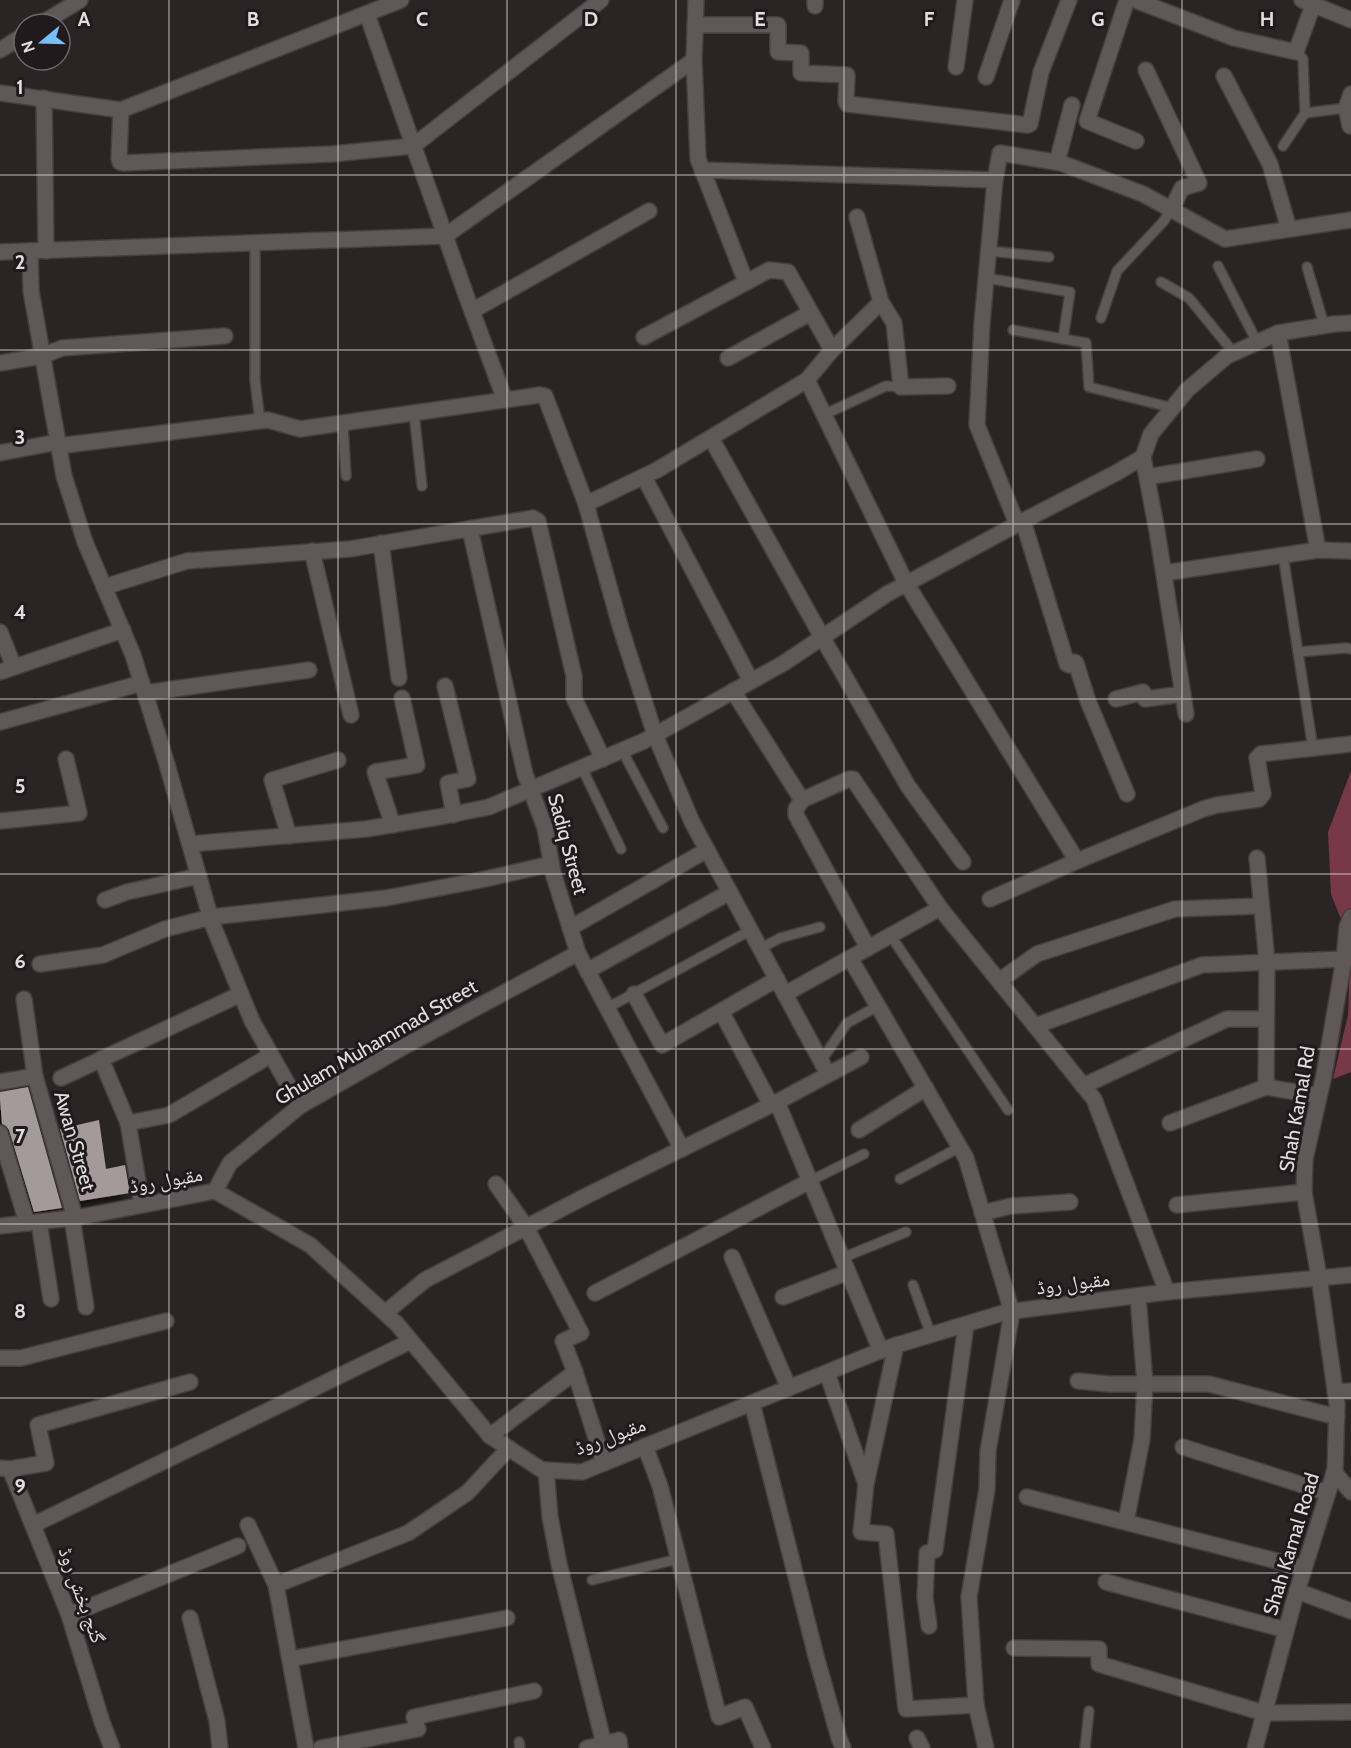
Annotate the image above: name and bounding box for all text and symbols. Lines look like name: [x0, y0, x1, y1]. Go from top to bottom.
text: A: [78, 7, 91, 31]
text: B: [247, 7, 259, 31]
text: C: [416, 7, 428, 31]
text: D: [584, 7, 598, 31]
text: E: [754, 7, 766, 31]
text: F: [924, 7, 935, 31]
text: G: [1091, 7, 1105, 31]
text: H: [1260, 7, 1274, 31]
north arrow: [12, 12, 72, 72]
text: N: [17, 38, 39, 55]
text: 1: [16, 75, 24, 99]
text: 2: [15, 250, 25, 274]
text: 3: [15, 425, 25, 449]
text: 4: [14, 600, 26, 624]
text: 5: [15, 774, 25, 798]
street label: Sadiq Street: [543, 791, 593, 897]
text: 6: [14, 949, 26, 973]
street label: Ghulam Muhammad Street: [271, 974, 482, 1110]
street label: Shah Kamal Rd: [1274, 1044, 1320, 1174]
street label: Awan Street: [49, 1088, 101, 1194]
text: 7: [15, 1124, 26, 1148]
street label: مقبول روڈ: [128, 1162, 204, 1198]
street label: مقبول روڈ: [1035, 1267, 1111, 1299]
text: 8: [14, 1299, 26, 1323]
street label: مقبول روڈ: [571, 1412, 649, 1460]
street label: Shah Kamal Road: [1258, 1470, 1324, 1618]
text: 9: [14, 1474, 26, 1498]
street label: گنج بخش روڈ: [53, 1543, 111, 1647]

